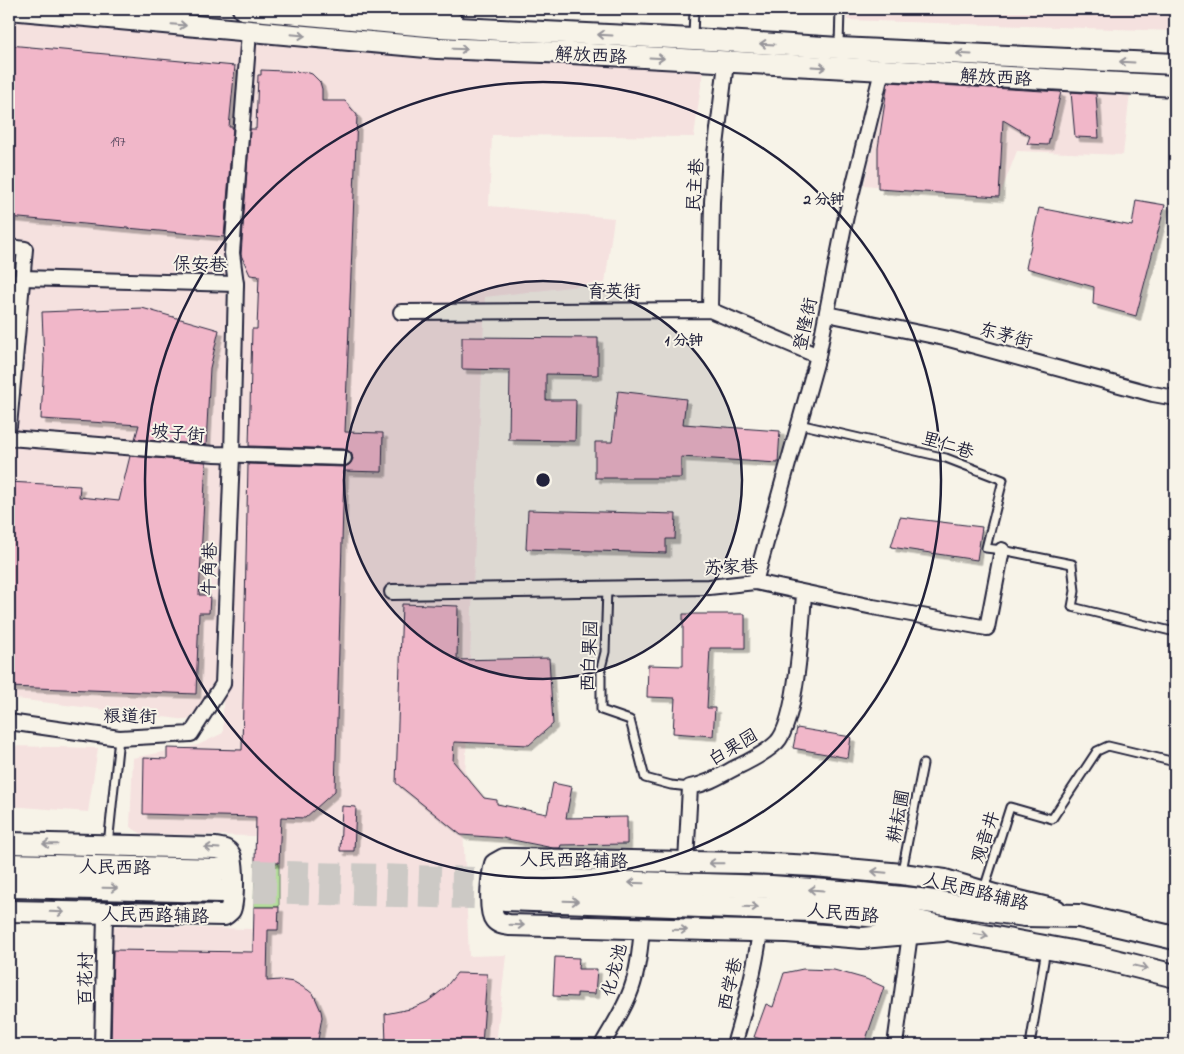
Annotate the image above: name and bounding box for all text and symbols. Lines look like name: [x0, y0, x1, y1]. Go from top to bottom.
one-way arrow: [171, 20, 187, 30]
one-way arrow: [597, 30, 613, 39]
one-way arrow: [290, 31, 306, 40]
one-way arrow: [759, 40, 775, 49]
street label: 解放西路: [554, 42, 628, 72]
one-way arrow: [452, 44, 468, 53]
one-way arrow: [956, 49, 972, 59]
one-way arrow: [649, 54, 665, 63]
one-way arrow: [1119, 57, 1135, 67]
one-way arrow: [811, 63, 827, 72]
street label: 解放西路: [959, 64, 1033, 94]
house number: 197: [110, 131, 126, 153]
street label: 民主巷: [682, 157, 712, 213]
text: 2 分钟: [802, 189, 845, 211]
street label: 保安巷: [172, 252, 227, 280]
street label: 育英街: [587, 280, 641, 306]
street label: 登隆街: [789, 295, 825, 354]
street label: 东茅街: [976, 317, 1035, 356]
text: 1 分钟: [665, 330, 703, 352]
street label: 坡子街: [150, 420, 206, 450]
street label: 里仁巷: [918, 427, 977, 467]
centre of rings: [534, 471, 552, 489]
street label: 牛角巷: [197, 542, 225, 597]
street label: 苏家巷: [704, 555, 759, 583]
street label: 西白果园: [576, 619, 606, 693]
street label: 粮道街: [103, 705, 157, 731]
street label: 白果园: [704, 724, 764, 773]
street label: 耕耘圃: [882, 787, 918, 845]
street label: 观音井: [966, 808, 1008, 867]
one-way arrow: [42, 839, 58, 849]
one-way arrow: [205, 844, 221, 853]
street label: 人民西路辅路: [520, 848, 628, 876]
street label: 人民西路: [79, 855, 151, 883]
one-way arrow: [709, 858, 725, 867]
one-way arrow: [871, 867, 887, 877]
street label: 人民西路辅路: [920, 867, 1031, 919]
one-way arrow: [628, 878, 644, 888]
one-way arrow: [102, 884, 118, 893]
one-way arrow: [808, 886, 824, 895]
one-way arrow: [563, 897, 579, 906]
street label: 人民西路: [806, 899, 880, 931]
street label: 人民西路辅路: [101, 903, 209, 931]
one-way arrow: [743, 903, 759, 912]
one-way arrow: [49, 908, 65, 917]
one-way arrow: [509, 921, 525, 930]
one-way arrow: [671, 925, 687, 935]
one-way arrow: [973, 931, 989, 941]
street label: 化龙池: [596, 941, 635, 1000]
street label: 百花村: [74, 952, 100, 1006]
street label: 西学巷: [713, 955, 751, 1014]
one-way arrow: [1132, 963, 1148, 972]

